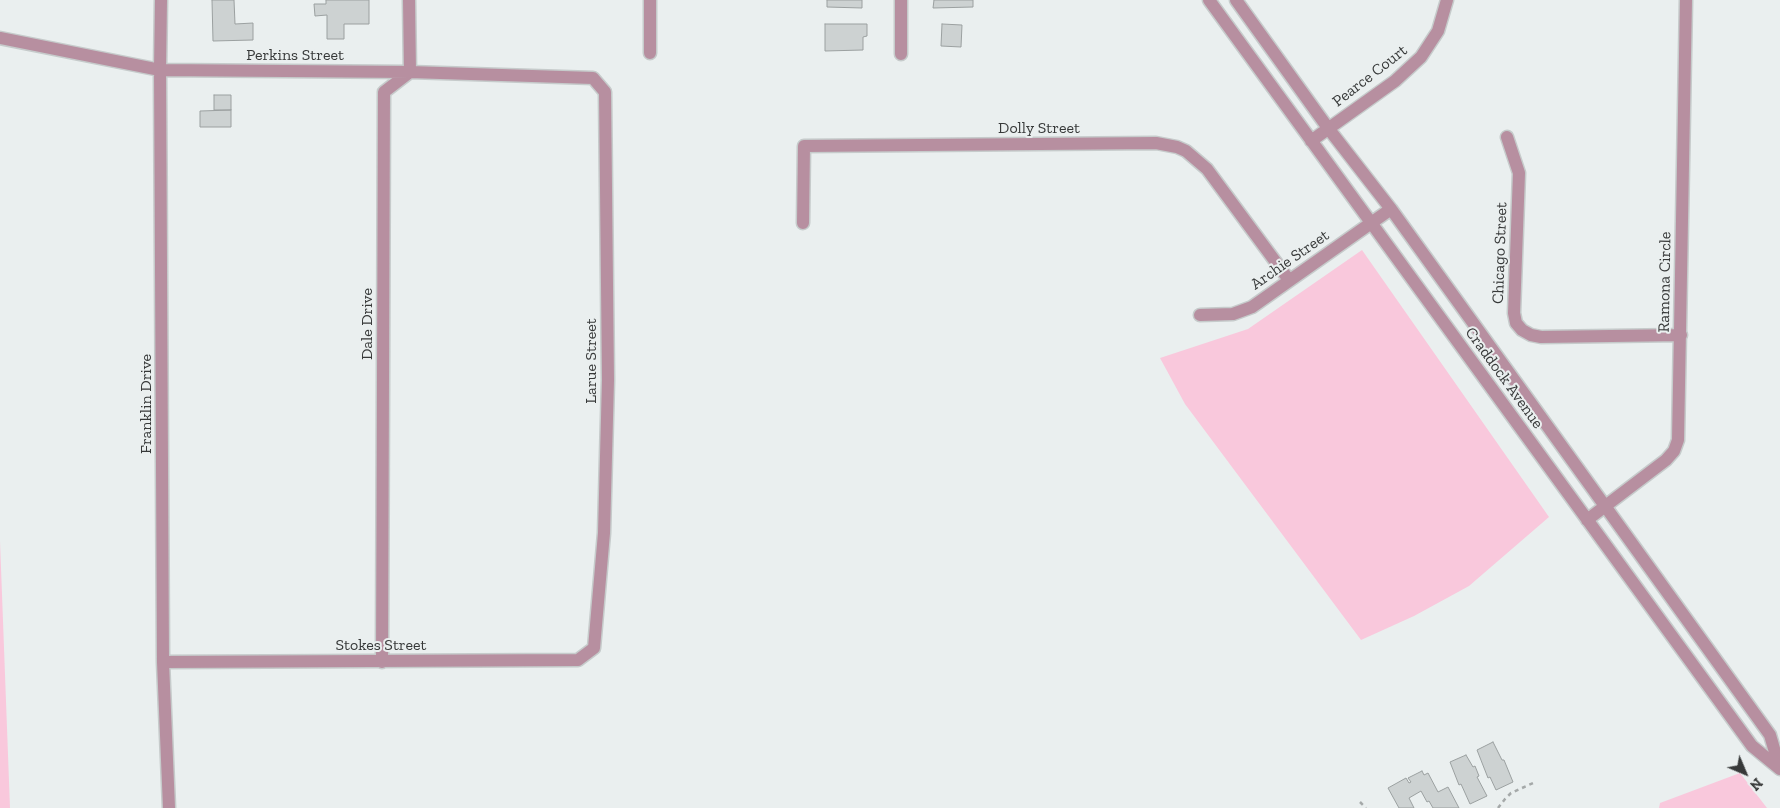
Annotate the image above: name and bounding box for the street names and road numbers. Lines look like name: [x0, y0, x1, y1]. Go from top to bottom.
street label: Pearce Court: [1329, 41, 1411, 111]
street label: Perkins Street: [246, 45, 344, 65]
street label: Dolly Street: [998, 118, 1080, 138]
street label: Chicago Street: [1489, 202, 1511, 304]
street label: Archie Street: [1247, 226, 1333, 294]
street label: Ramona Circle: [1655, 231, 1675, 333]
street label: Dale Drive: [357, 288, 377, 360]
street label: Larue Street: [581, 318, 601, 404]
street label: Craddock Avenue: [1461, 324, 1547, 432]
street label: Franklin Drive: [136, 354, 156, 454]
street label: Stokes Street: [335, 635, 427, 655]

